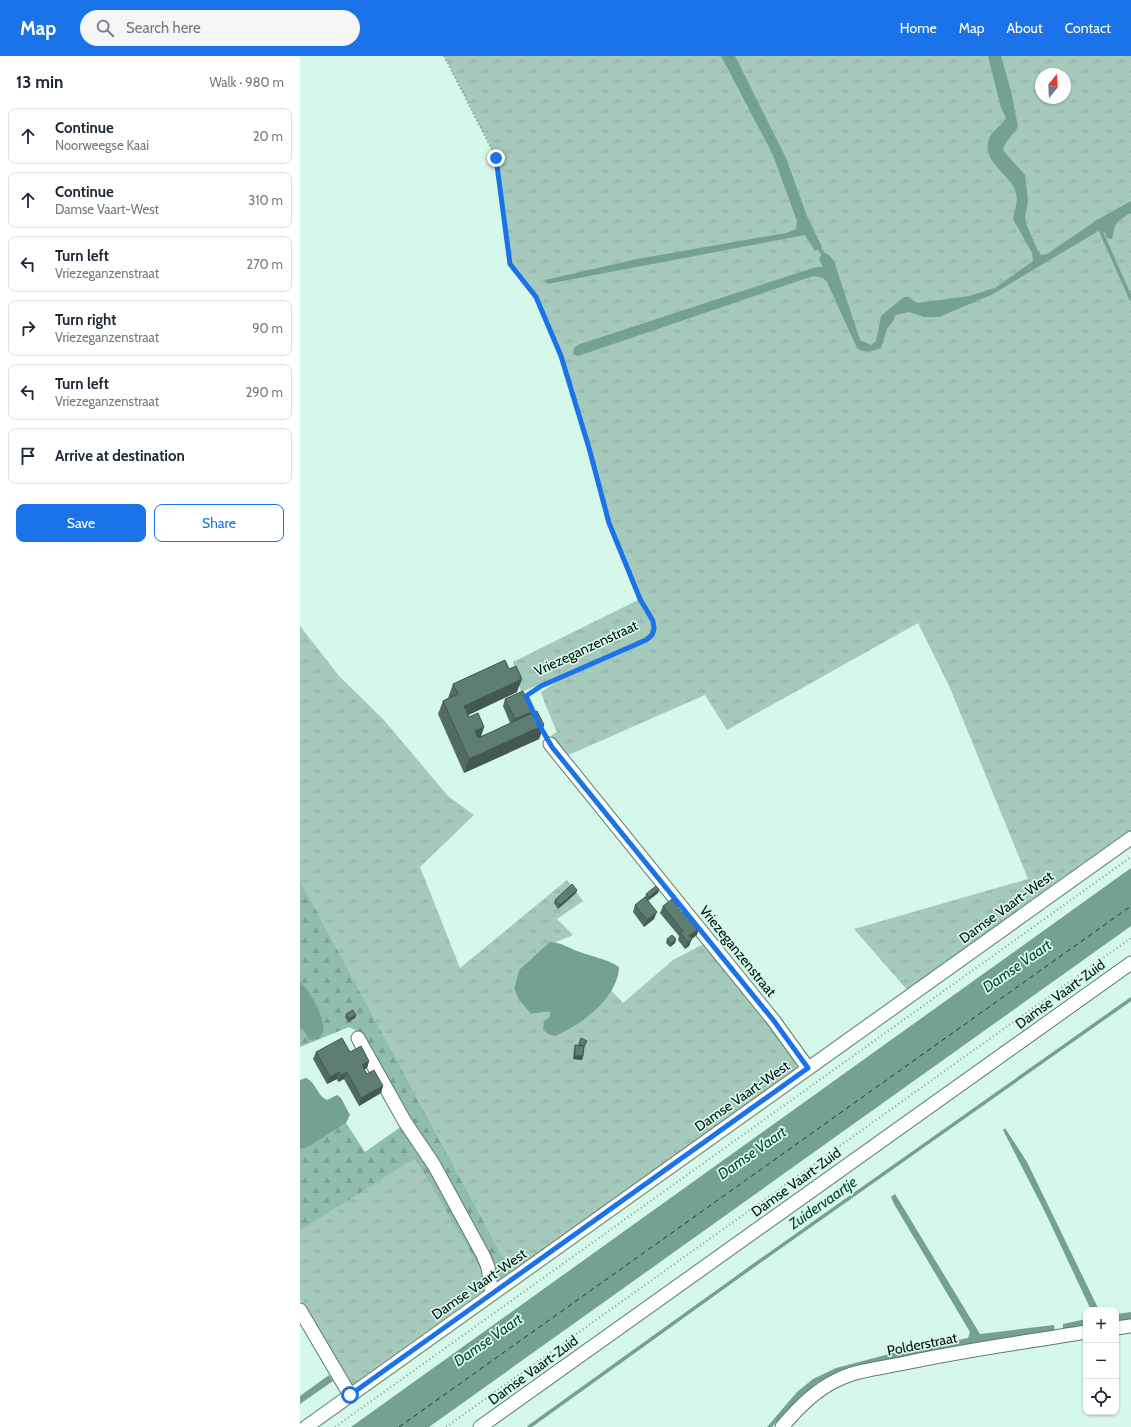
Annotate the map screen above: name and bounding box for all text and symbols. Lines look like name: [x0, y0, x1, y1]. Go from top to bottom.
search box: [80, 10, 360, 46]
text: Map: [20, 17, 56, 40]
icon: search: [94, 17, 116, 39]
text: Search here: [126, 19, 201, 37]
text: Home: [900, 19, 937, 37]
text: Map: [959, 19, 984, 37]
text: About: [1006, 19, 1043, 37]
text: Contact: [1065, 19, 1111, 37]
north arrow: [1035, 68, 1071, 104]
text: 13 min: [16, 72, 64, 92]
text: Walk · 980 m: [209, 74, 284, 90]
text: Continue: [55, 119, 114, 137]
icon: ahead: [17, 125, 39, 147]
text: 20 m: [253, 128, 283, 144]
text: Noorweegse Kaai: [55, 137, 149, 153]
route end: [487, 149, 505, 167]
text: Continue: [55, 183, 114, 201]
icon: ahead: [17, 189, 39, 211]
text: 310 m: [248, 192, 283, 208]
text: Damse Vaart-West: [55, 201, 159, 217]
text: Turn left: [55, 247, 109, 265]
icon: left: [17, 253, 39, 275]
text: 270 m: [246, 256, 283, 272]
text: Vriezeganzenstraat: [55, 265, 159, 281]
text: Turn right: [55, 311, 116, 329]
icon: right: [17, 317, 39, 339]
text: 90 m: [252, 320, 283, 336]
text: Vriezeganzenstraat: [55, 329, 159, 345]
text: Turn left: [55, 375, 109, 393]
icon: left: [17, 381, 39, 403]
text: 290 m: [245, 384, 283, 400]
text: Vriezeganzenstraat: [55, 393, 159, 409]
icon: arrive: [17, 445, 39, 467]
text: Arrive at destination: [55, 447, 185, 465]
button: Save: [16, 504, 146, 542]
button: Share: [154, 504, 284, 542]
street label: Vriezeganzenstraat: [531, 616, 641, 680]
street label: Damse Vaart-West: [955, 867, 1057, 947]
street label: Vriezeganzenstraat: [696, 902, 780, 1000]
water label: Damse Vaart: [979, 936, 1055, 996]
street label: Damse Vaart-Zuid: [1012, 955, 1108, 1033]
street label: Damse Vaart-West: [691, 1056, 793, 1135]
water label: Damse Vaart: [714, 1123, 790, 1183]
street label: Damse Vaart-Zuid: [748, 1143, 844, 1221]
water label: Zuidervaartje: [785, 1173, 861, 1234]
street label: Damse Vaart-West: [428, 1244, 530, 1323]
map controls: [1083, 1307, 1119, 1415]
button: +: [1083, 1307, 1119, 1343]
water label: Damse Vaart: [450, 1310, 526, 1370]
street label: Polderstraat: [885, 1328, 959, 1360]
street label: Damse Vaart-Zuid: [485, 1331, 581, 1409]
button: −: [1083, 1343, 1119, 1379]
button: locate: [1083, 1379, 1119, 1415]
route start: [341, 1386, 359, 1404]

